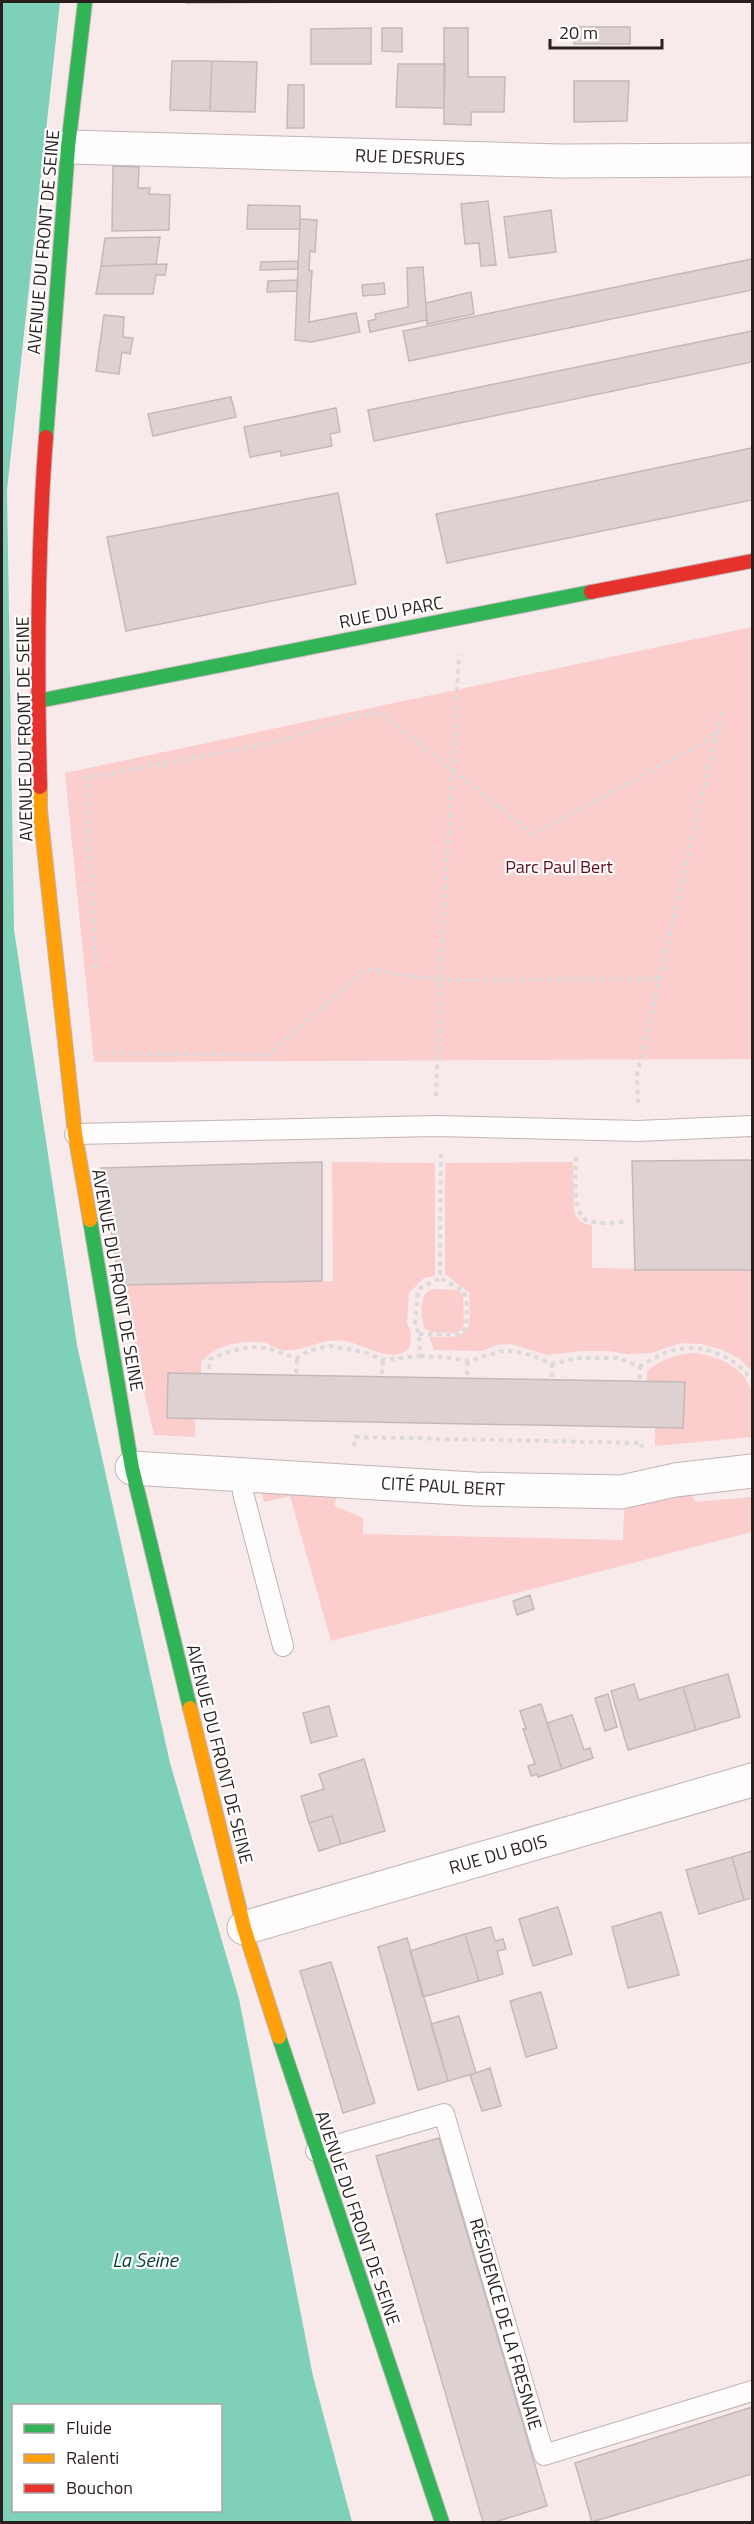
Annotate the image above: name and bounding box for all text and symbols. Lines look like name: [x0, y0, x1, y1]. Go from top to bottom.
scale bar: [550, 12, 662, 50]
text: 20 m: [559, 19, 598, 46]
street label: AVENUE DU FRONT DE SEINE: [20, 129, 66, 355]
street label: RUE DESRUES: [354, 142, 466, 172]
street label: RUE DU PARC: [337, 589, 446, 635]
street label: AVENUE DU FRONT DE SEINE: [9, 616, 39, 842]
park label: Parc Paul Bert: [505, 853, 613, 880]
street label: AVENUE DU FRONT DE SEINE: [85, 1167, 151, 1393]
street label: CITÉ PAUL BERT: [380, 1469, 506, 1503]
street label: AVENUE DU FRONT DE SEINE: [180, 1641, 260, 1867]
street label: RUE DU BOIS: [446, 1827, 550, 1881]
street label: AVENUE DU FRONT DE SEINE: [309, 2107, 407, 2329]
street label: RÉSIDENCE DE LA FRESNAIE: [463, 2215, 549, 2433]
water label: La Seine: [112, 2244, 179, 2275]
legend: [12, 2404, 222, 2512]
text: Fluide: [66, 2414, 112, 2441]
text: Ralenti: [66, 2444, 119, 2471]
text: Bouchon: [66, 2474, 133, 2501]

